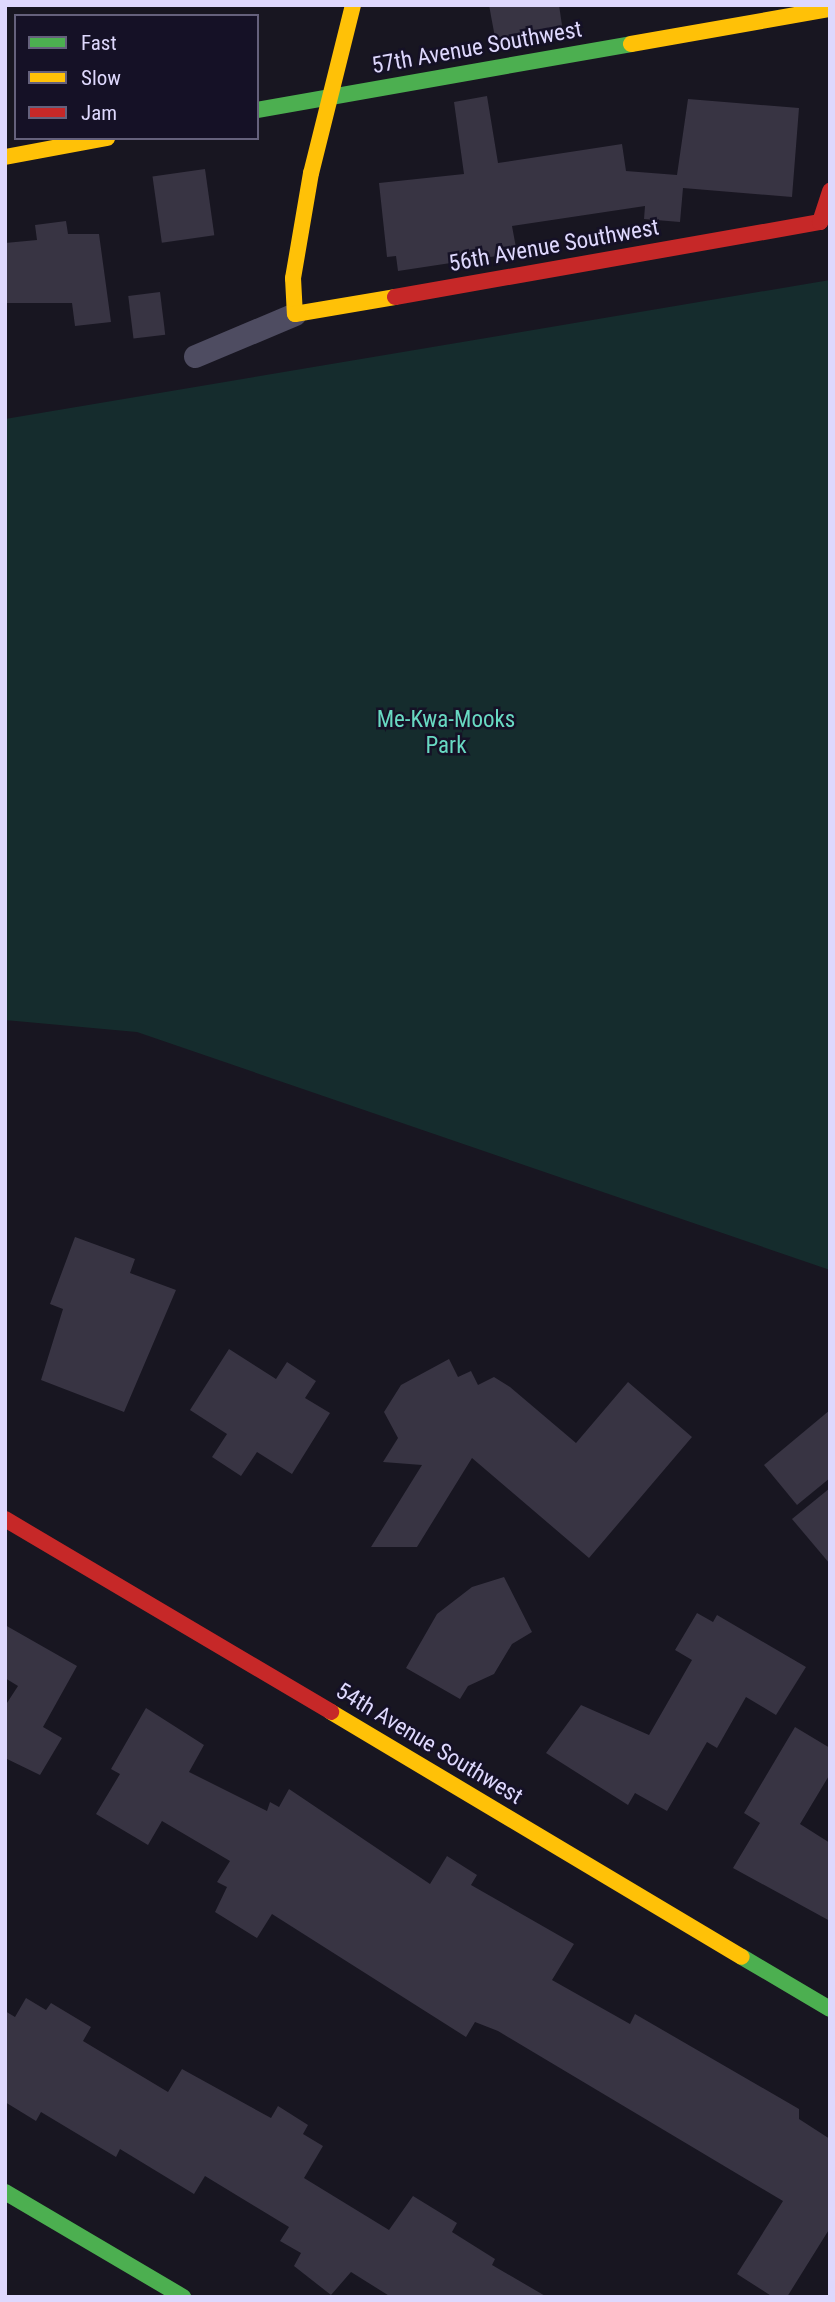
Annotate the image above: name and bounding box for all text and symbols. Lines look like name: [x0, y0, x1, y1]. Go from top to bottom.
legend: [14, 14, 259, 140]
street label: 57th Avenue Southwest: [370, 16, 584, 80]
text: Fast: [81, 31, 117, 55]
text: Slow: [81, 66, 121, 90]
text: Jam: [81, 101, 117, 125]
street label: 56th Avenue Southwest: [447, 214, 661, 278]
park label: Me-Kwa-Mooks Park: [377, 706, 515, 760]
street label: 54th Avenue Southwest: [331, 1677, 527, 1811]

